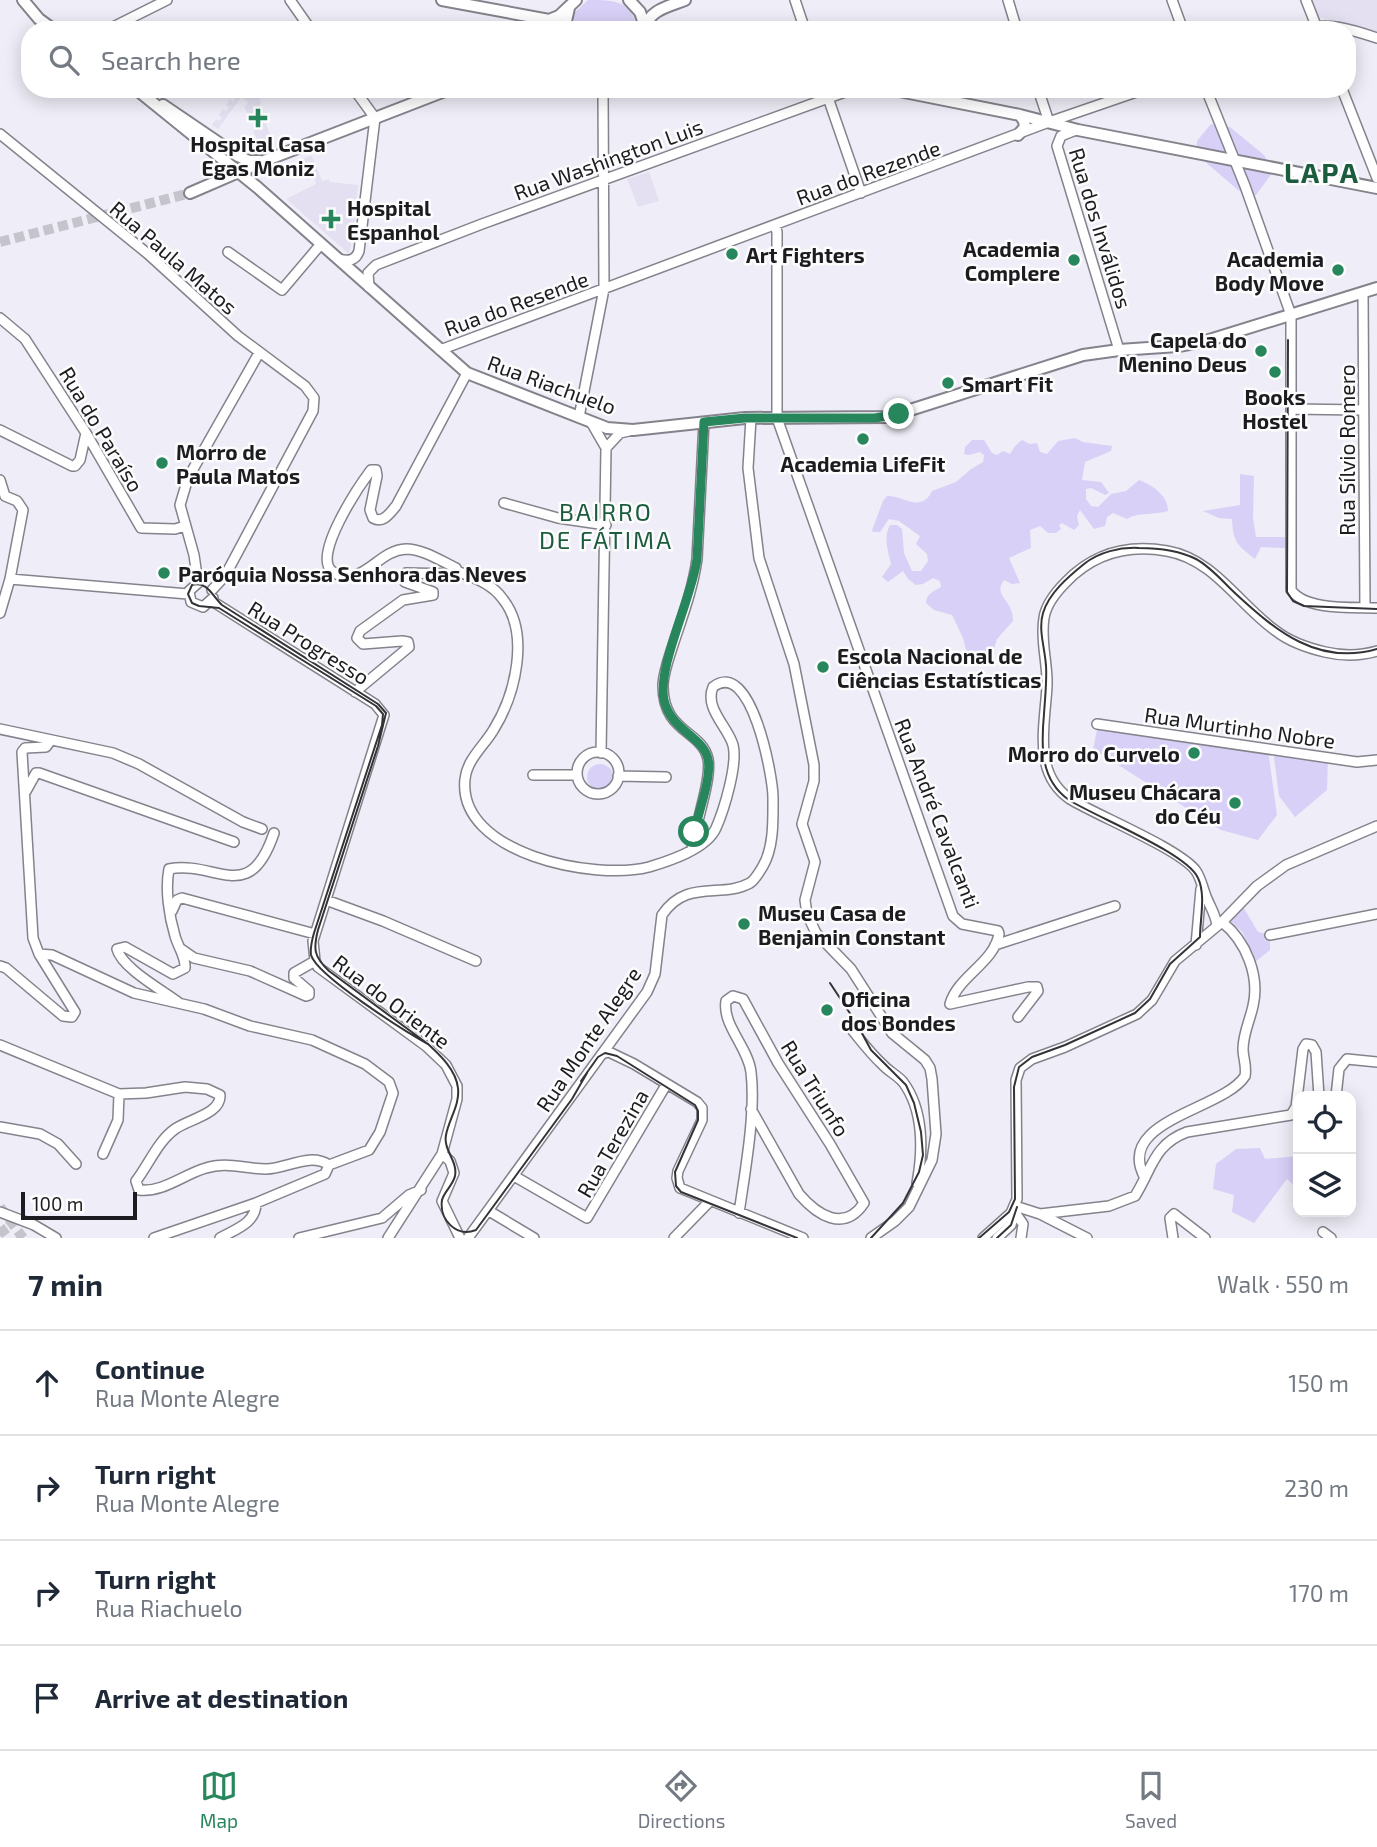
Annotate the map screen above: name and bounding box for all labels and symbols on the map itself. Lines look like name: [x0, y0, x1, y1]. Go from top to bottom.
marker: Hospital Casa Egas Moniz: [248, 108, 268, 128]
street label: Rua Washington Luis: [510, 113, 706, 205]
place label: Hospital Casa Egas Moniz: [190, 131, 326, 180]
street label: Rua do Rezende: [793, 134, 943, 210]
street label: Rua dos Inválidos: [1065, 145, 1137, 311]
district label: LAPA: [1284, 155, 1360, 189]
street label: Rua Paula Matos: [105, 195, 243, 319]
place label: Hospital Espanhol: [347, 195, 439, 244]
marker: Hospital Espanhol: [321, 209, 341, 229]
place label: Academia Complere: [963, 236, 1060, 285]
place label: Art Fighters: [746, 242, 865, 267]
marker: Art Fighters: [724, 246, 740, 262]
place label: Academia Body Move: [1215, 246, 1324, 296]
marker: Academia Complere: [1066, 252, 1082, 268]
marker: Academia Body Move: [1330, 262, 1346, 278]
street label: Rua do Resende: [441, 265, 591, 341]
place label: Capela do Menino Deus: [1118, 327, 1247, 376]
marker: Capela do Menino Deus: [1253, 343, 1269, 359]
street label: Rua Riachuelo: [484, 349, 620, 419]
street label: Rua do Paraíso: [55, 362, 149, 496]
marker: Books Hostel: [1267, 364, 1283, 380]
street label: Rua Sílvio Romero: [1334, 364, 1359, 536]
place label: Smart Fit: [962, 371, 1053, 396]
marker: Smart Fit: [940, 375, 956, 391]
place label: Books Hostel: [1242, 384, 1308, 433]
route end: [883, 398, 914, 429]
marker: Academia LifeFit: [855, 431, 871, 447]
place label: Morro de Paula Matos: [176, 439, 300, 488]
place label: Academia LifeFit: [781, 451, 946, 476]
marker: Morro de Paula Matos: [154, 455, 170, 471]
district label: BAIRRO DE FÁTIMA: [539, 497, 673, 554]
place label: Paróquia Nossa Senhora das Neves: [178, 561, 527, 586]
marker: Paróquia Nossa Senhora das Neves: [156, 565, 172, 581]
street label: Rua Progresso: [244, 595, 374, 689]
place label: Escola Nacional de Ciências Estatísticas: [837, 643, 1041, 692]
marker: Escola Nacional de Ciências Estatísticas: [815, 659, 831, 675]
street label: Rua Murtinho Nobre: [1143, 701, 1337, 753]
street label: Rua André Cavalcanti: [890, 714, 986, 912]
place label: Morro do Curvelo: [1008, 741, 1180, 766]
marker: Morro do Curvelo: [1186, 745, 1202, 761]
place label: Museu Chácara do Céu: [1069, 779, 1221, 828]
marker: Museu Chácara do Céu: [1227, 795, 1243, 811]
route start: [678, 816, 709, 847]
place label: Museu Casa de Benjamin Constant: [758, 900, 946, 949]
marker: Museu Casa de Benjamin Constant: [736, 916, 752, 932]
street label: Rua do Oriente: [328, 949, 456, 1053]
street label: Rua Monte Alegre: [530, 962, 646, 1116]
place label: Oficina dos Bondes: [841, 986, 956, 1035]
marker: Oficina dos Bondes: [819, 1002, 835, 1018]
street label: Rua Triunfo: [777, 1035, 855, 1141]
street label: Rua Terezina: [571, 1084, 653, 1202]
scale bar: [21, 1189, 136, 1221]

